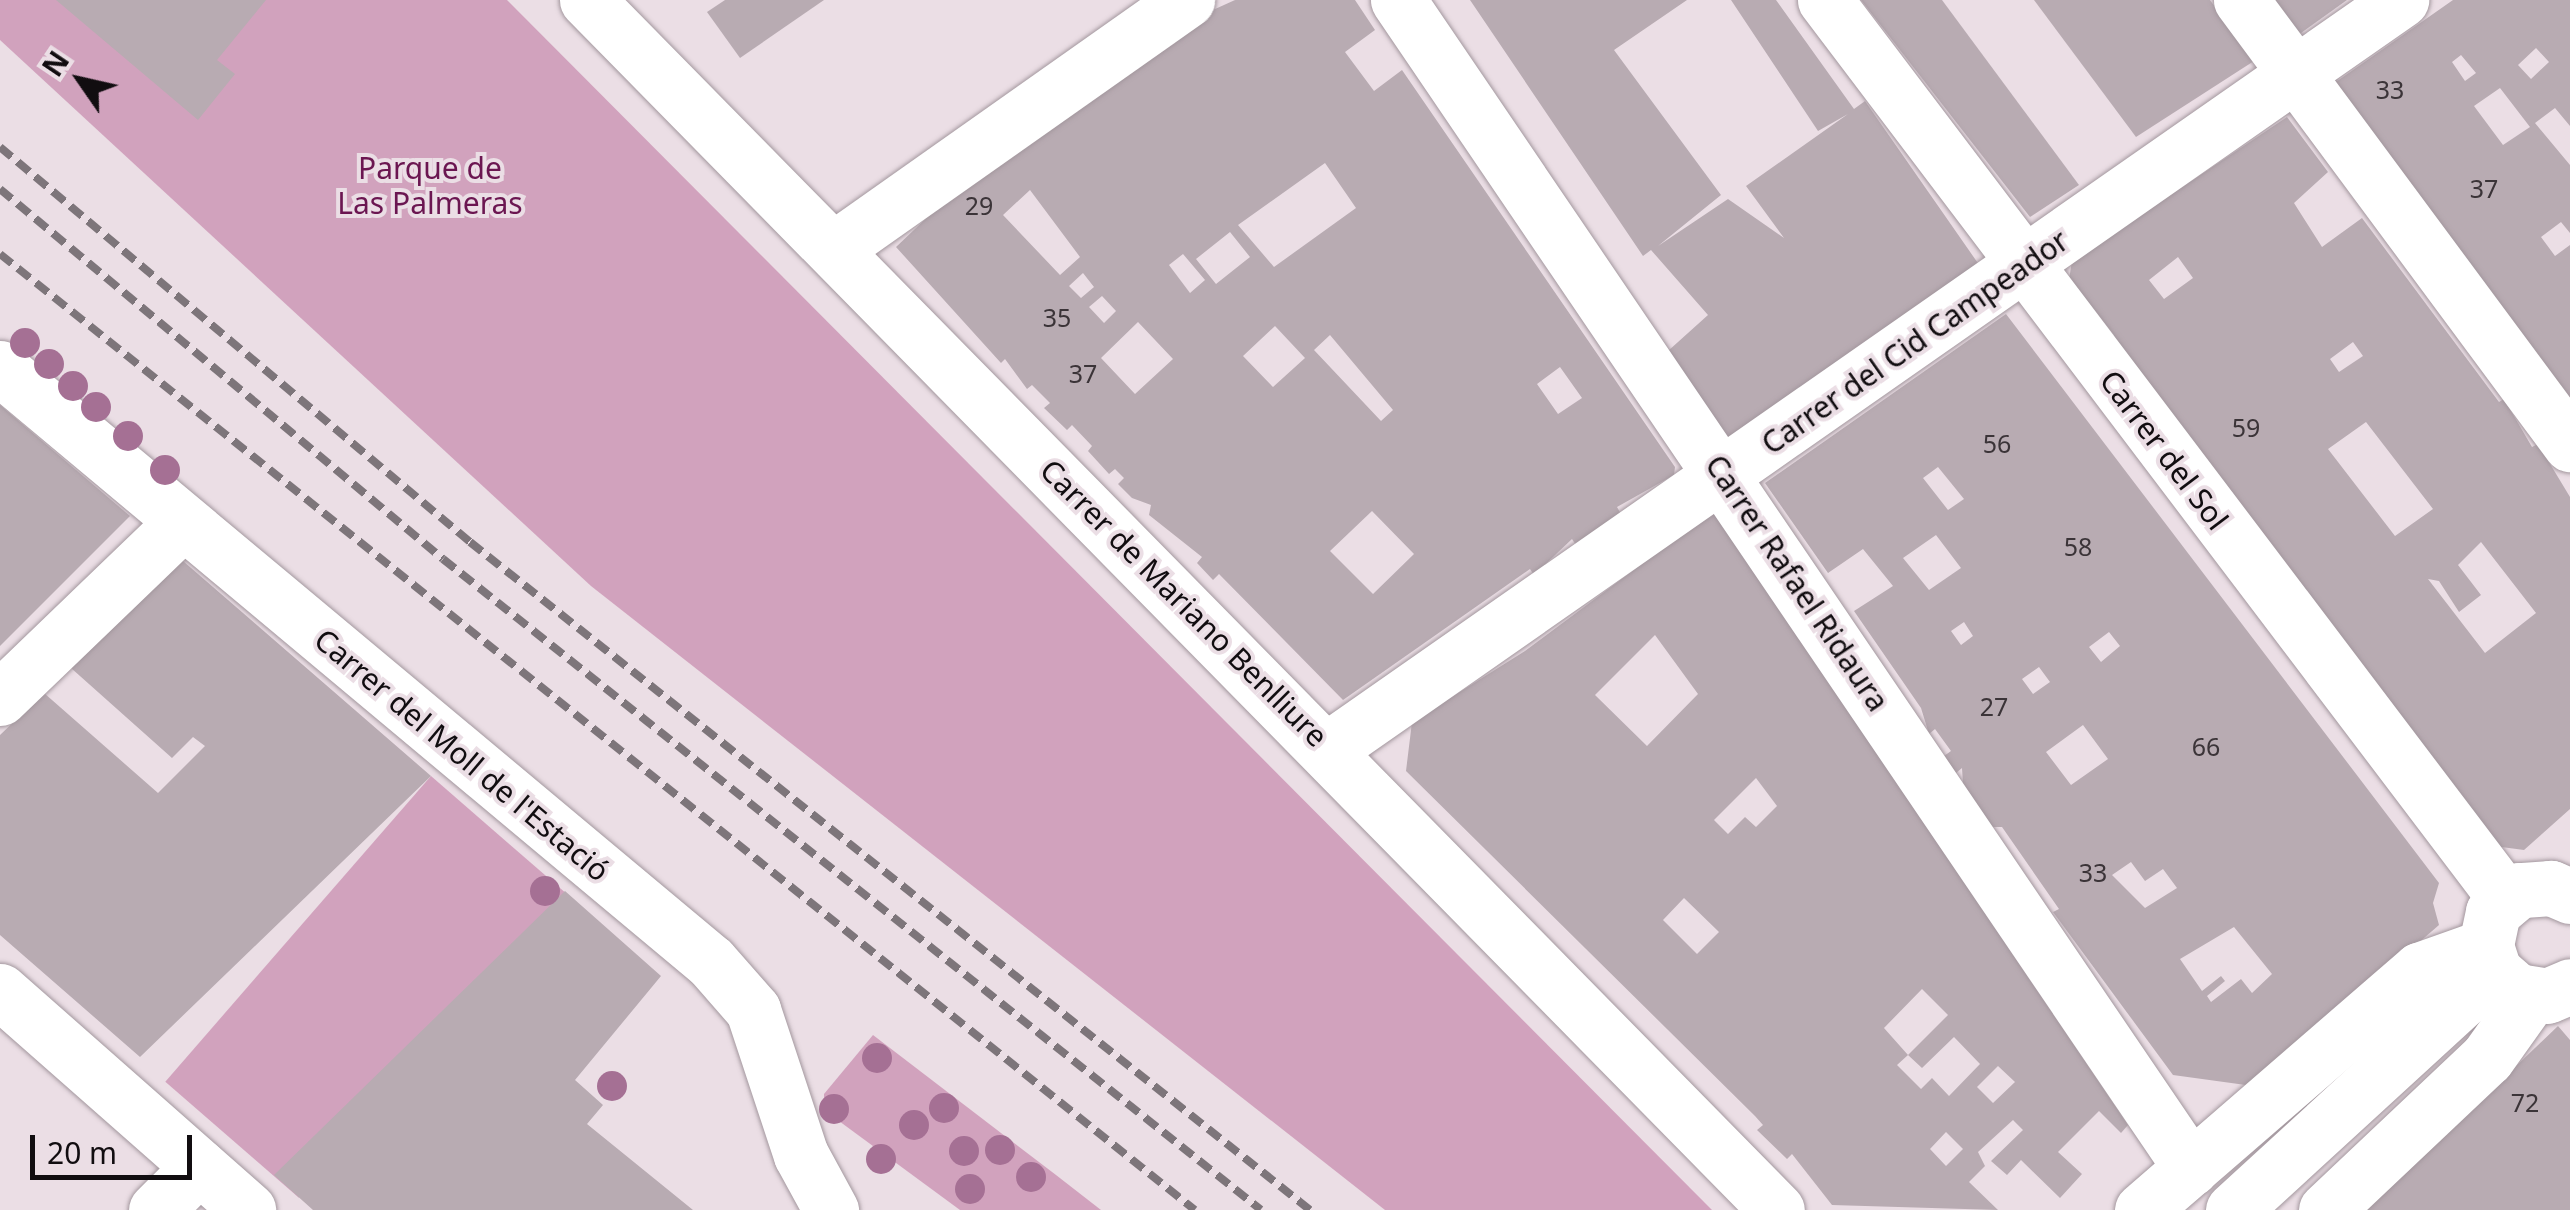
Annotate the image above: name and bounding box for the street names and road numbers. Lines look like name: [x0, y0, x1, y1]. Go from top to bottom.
street label: Carrer del Cid Campeador: [1755, 222, 2075, 462]
street label: Carrer del Sol: [2092, 363, 2236, 537]
street label: Carrer Rafael Ridaura: [1698, 448, 1896, 718]
street label: Carrer de Mariano Benlliure: [1033, 452, 1335, 754]
street label: Carrer del Moll de l'Estació: [307, 621, 617, 889]

